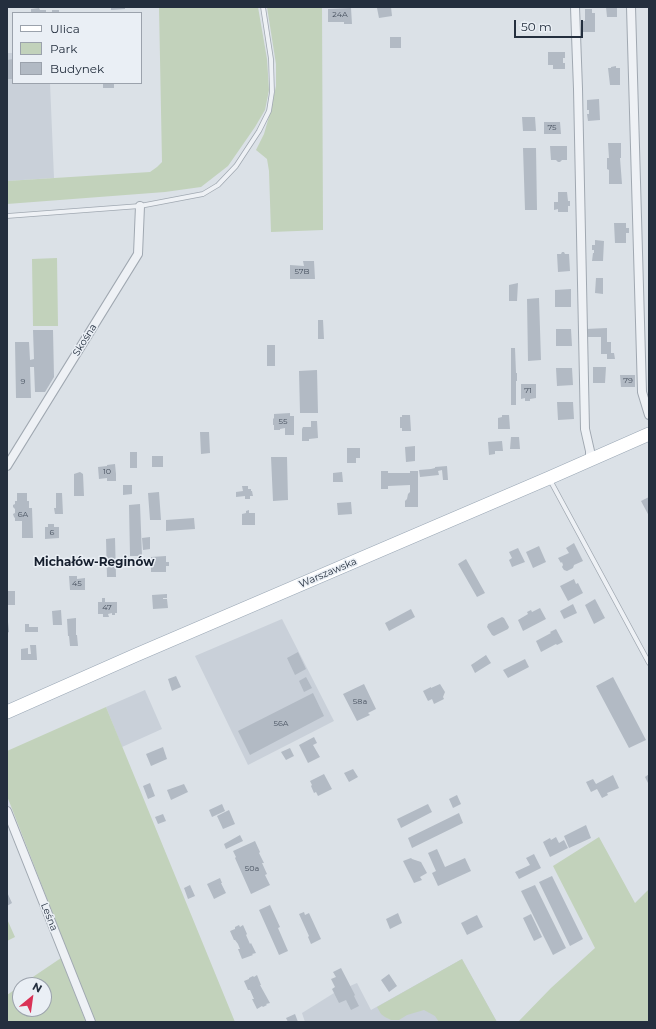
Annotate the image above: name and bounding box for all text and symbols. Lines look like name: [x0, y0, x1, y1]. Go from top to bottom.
house number: 24A: [332, 10, 348, 20]
legend: [12, 12, 142, 84]
scale bar: [516, 12, 585, 38]
text: 50 m: [521, 19, 552, 34]
text: Ulica: [50, 21, 80, 36]
text: Park: [50, 41, 77, 56]
text: Budynek: [50, 61, 104, 76]
house number: 75: [547, 123, 557, 133]
house number: 57B: [294, 267, 310, 277]
street label: Skośna: [70, 322, 100, 358]
house number: 79: [623, 376, 633, 386]
house number: 9: [21, 377, 25, 387]
house number: 71: [524, 386, 532, 396]
house number: 55: [278, 417, 288, 427]
house number: 10: [103, 467, 111, 477]
house number: 6A: [18, 510, 28, 520]
house number: 6: [50, 528, 54, 538]
district label: Michałów-Reginów: [34, 555, 154, 569]
street label: Warszawska: [297, 555, 359, 591]
house number: 45: [72, 579, 82, 589]
house number: 47: [102, 603, 112, 613]
house number: 58a: [353, 697, 367, 707]
house number: 56A: [273, 719, 289, 729]
house number: 50a: [245, 864, 259, 874]
street label: Leśna: [38, 901, 60, 933]
north arrow: [12, 977, 52, 1017]
text: N: [30, 979, 45, 996]

